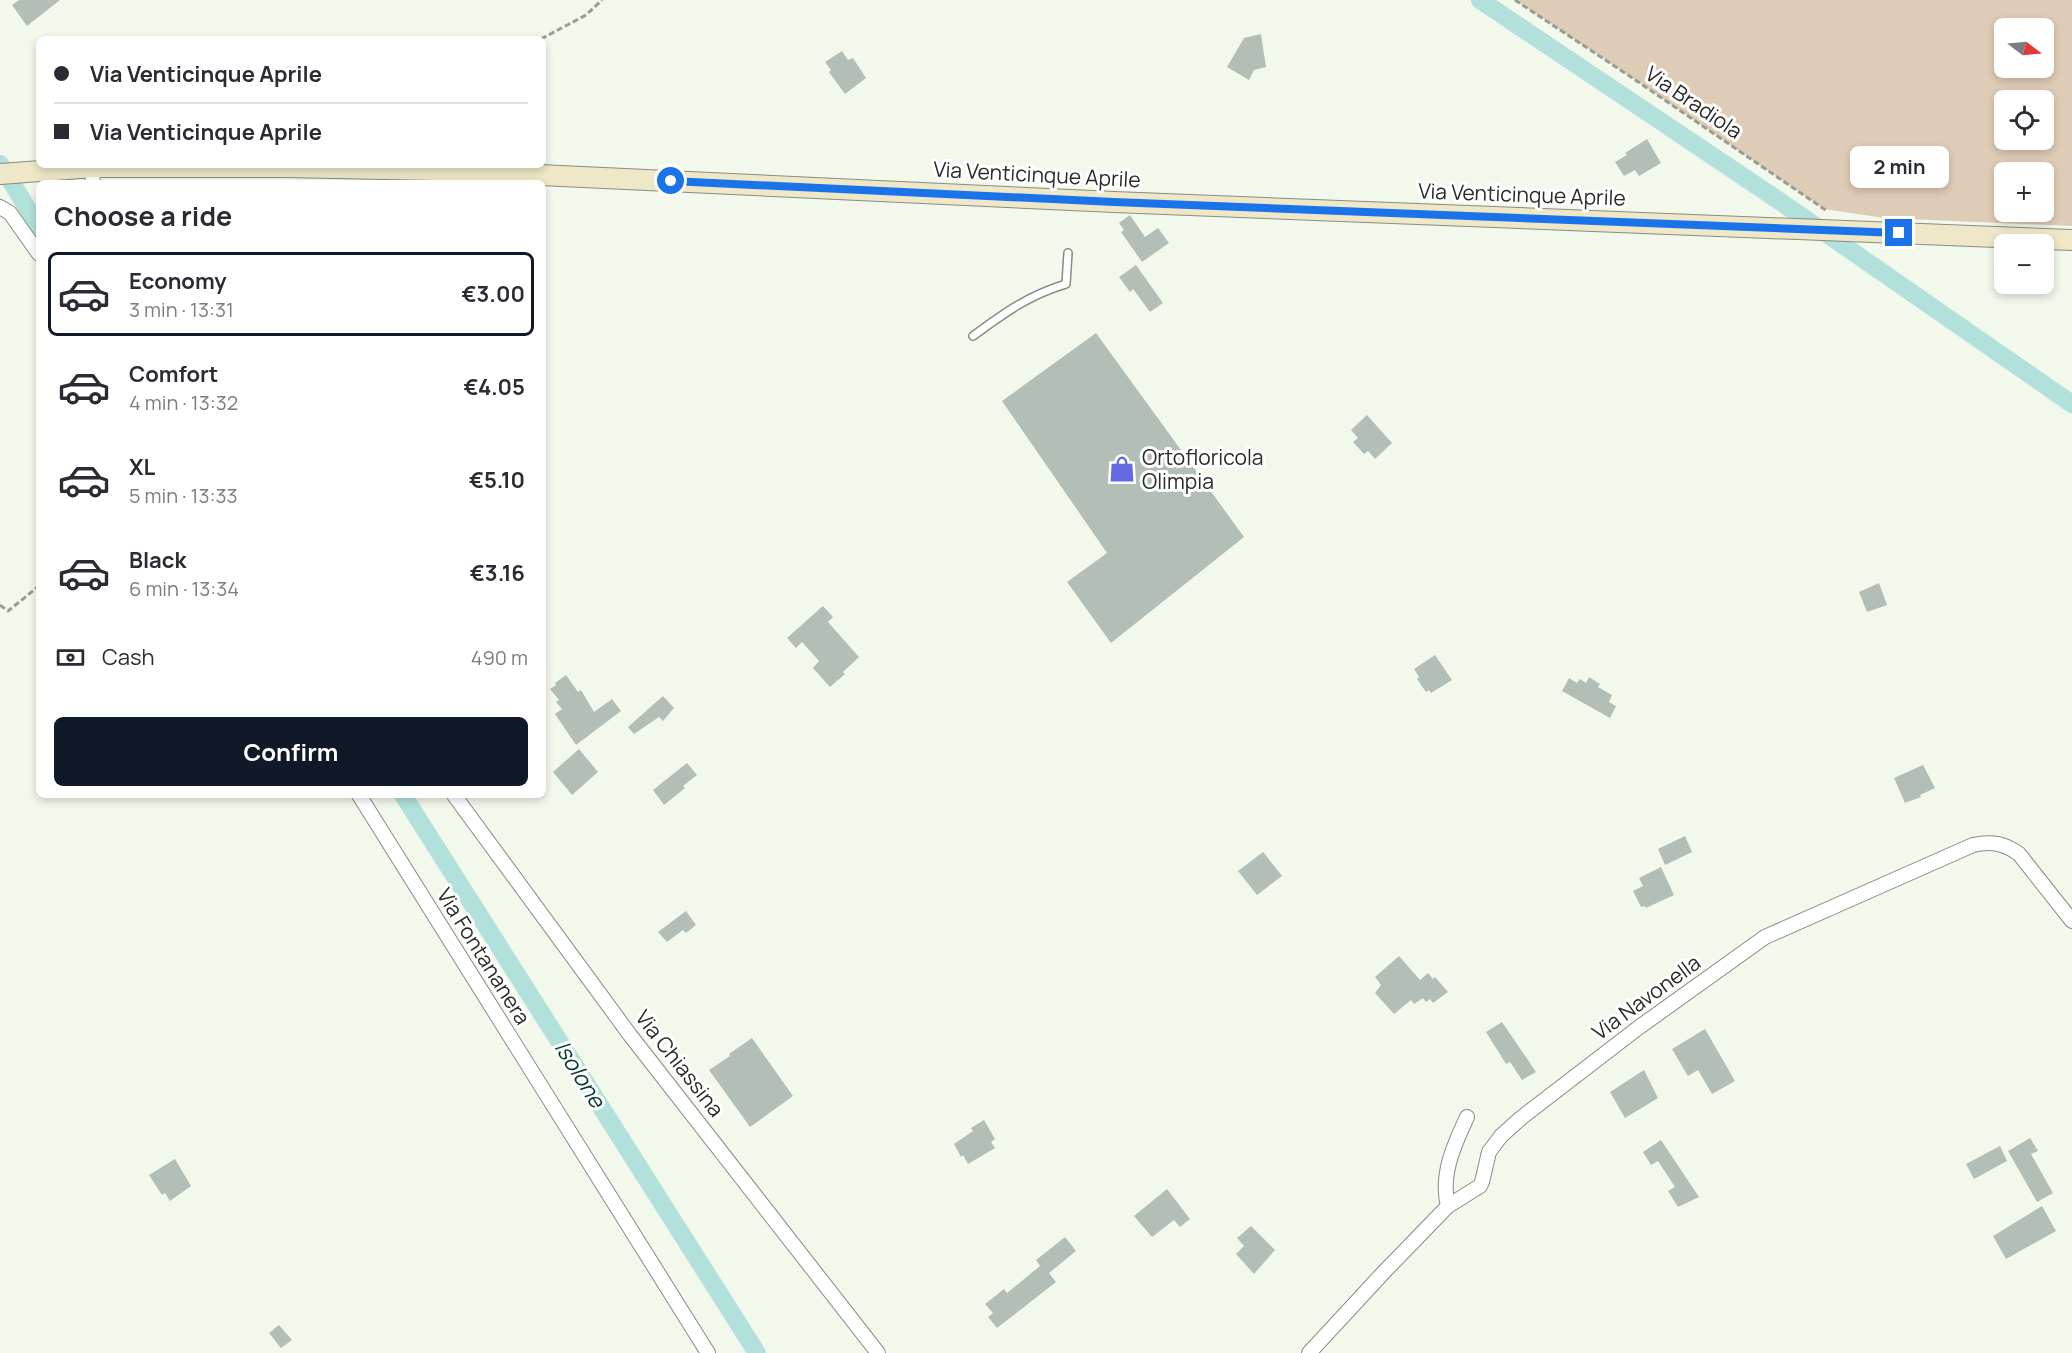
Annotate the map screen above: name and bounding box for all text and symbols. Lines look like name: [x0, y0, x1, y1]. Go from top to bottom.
north arrow: [1994, 18, 2054, 78]
map controls: [1994, 18, 2054, 294]
text: Via Venticinque Aprile: [90, 59, 322, 89]
street label: Via Bradiola: [1640, 59, 1748, 145]
button: locate: [1994, 90, 2054, 150]
text: Via Venticinque Aprile: [90, 117, 322, 147]
callout: 2 min: [1850, 146, 1948, 188]
text: 2 min: [1873, 153, 1926, 180]
street label: Via Venticinque Aprile: [933, 155, 1141, 193]
button: +: [1994, 162, 2054, 222]
route start: [657, 167, 684, 194]
street label: Via Venticinque Aprile: [1418, 176, 1626, 212]
text: Choose a ride: [54, 197, 232, 234]
route end: [1885, 219, 1912, 246]
button: −: [1994, 234, 2054, 294]
text: Economy: [129, 266, 227, 296]
icon: car: [57, 267, 111, 321]
text: €3.00: [462, 279, 525, 309]
text: 3 min · 13:31: [129, 296, 234, 323]
text: Comfort: [129, 359, 218, 389]
icon: car: [57, 360, 111, 414]
text: €4.05: [463, 372, 525, 402]
text: 4 min · 13:32: [129, 389, 238, 416]
place label: Ortofloricola Olimpia: [1142, 443, 1264, 495]
text: XL: [129, 452, 155, 482]
icon: car: [57, 453, 111, 507]
shop icon: Ortofloricola Olimpia: [1107, 454, 1137, 484]
text: €5.10: [469, 465, 525, 495]
text: 5 min · 13:33: [129, 482, 238, 509]
text: Black: [129, 545, 186, 575]
icon: car: [57, 546, 111, 600]
text: €3.16: [470, 558, 525, 588]
text: 6 min · 13:34: [129, 575, 239, 602]
icon: cash: [54, 641, 87, 674]
text: Cash: [102, 642, 155, 672]
text: 490 m: [471, 644, 528, 671]
button: Confirm: [54, 717, 528, 786]
street label: Via Fontananera: [431, 882, 537, 1030]
street label: Via Navonella: [1586, 948, 1706, 1046]
street label: Via Chiassina: [630, 1004, 730, 1122]
water label: Isolone: [548, 1035, 613, 1114]

